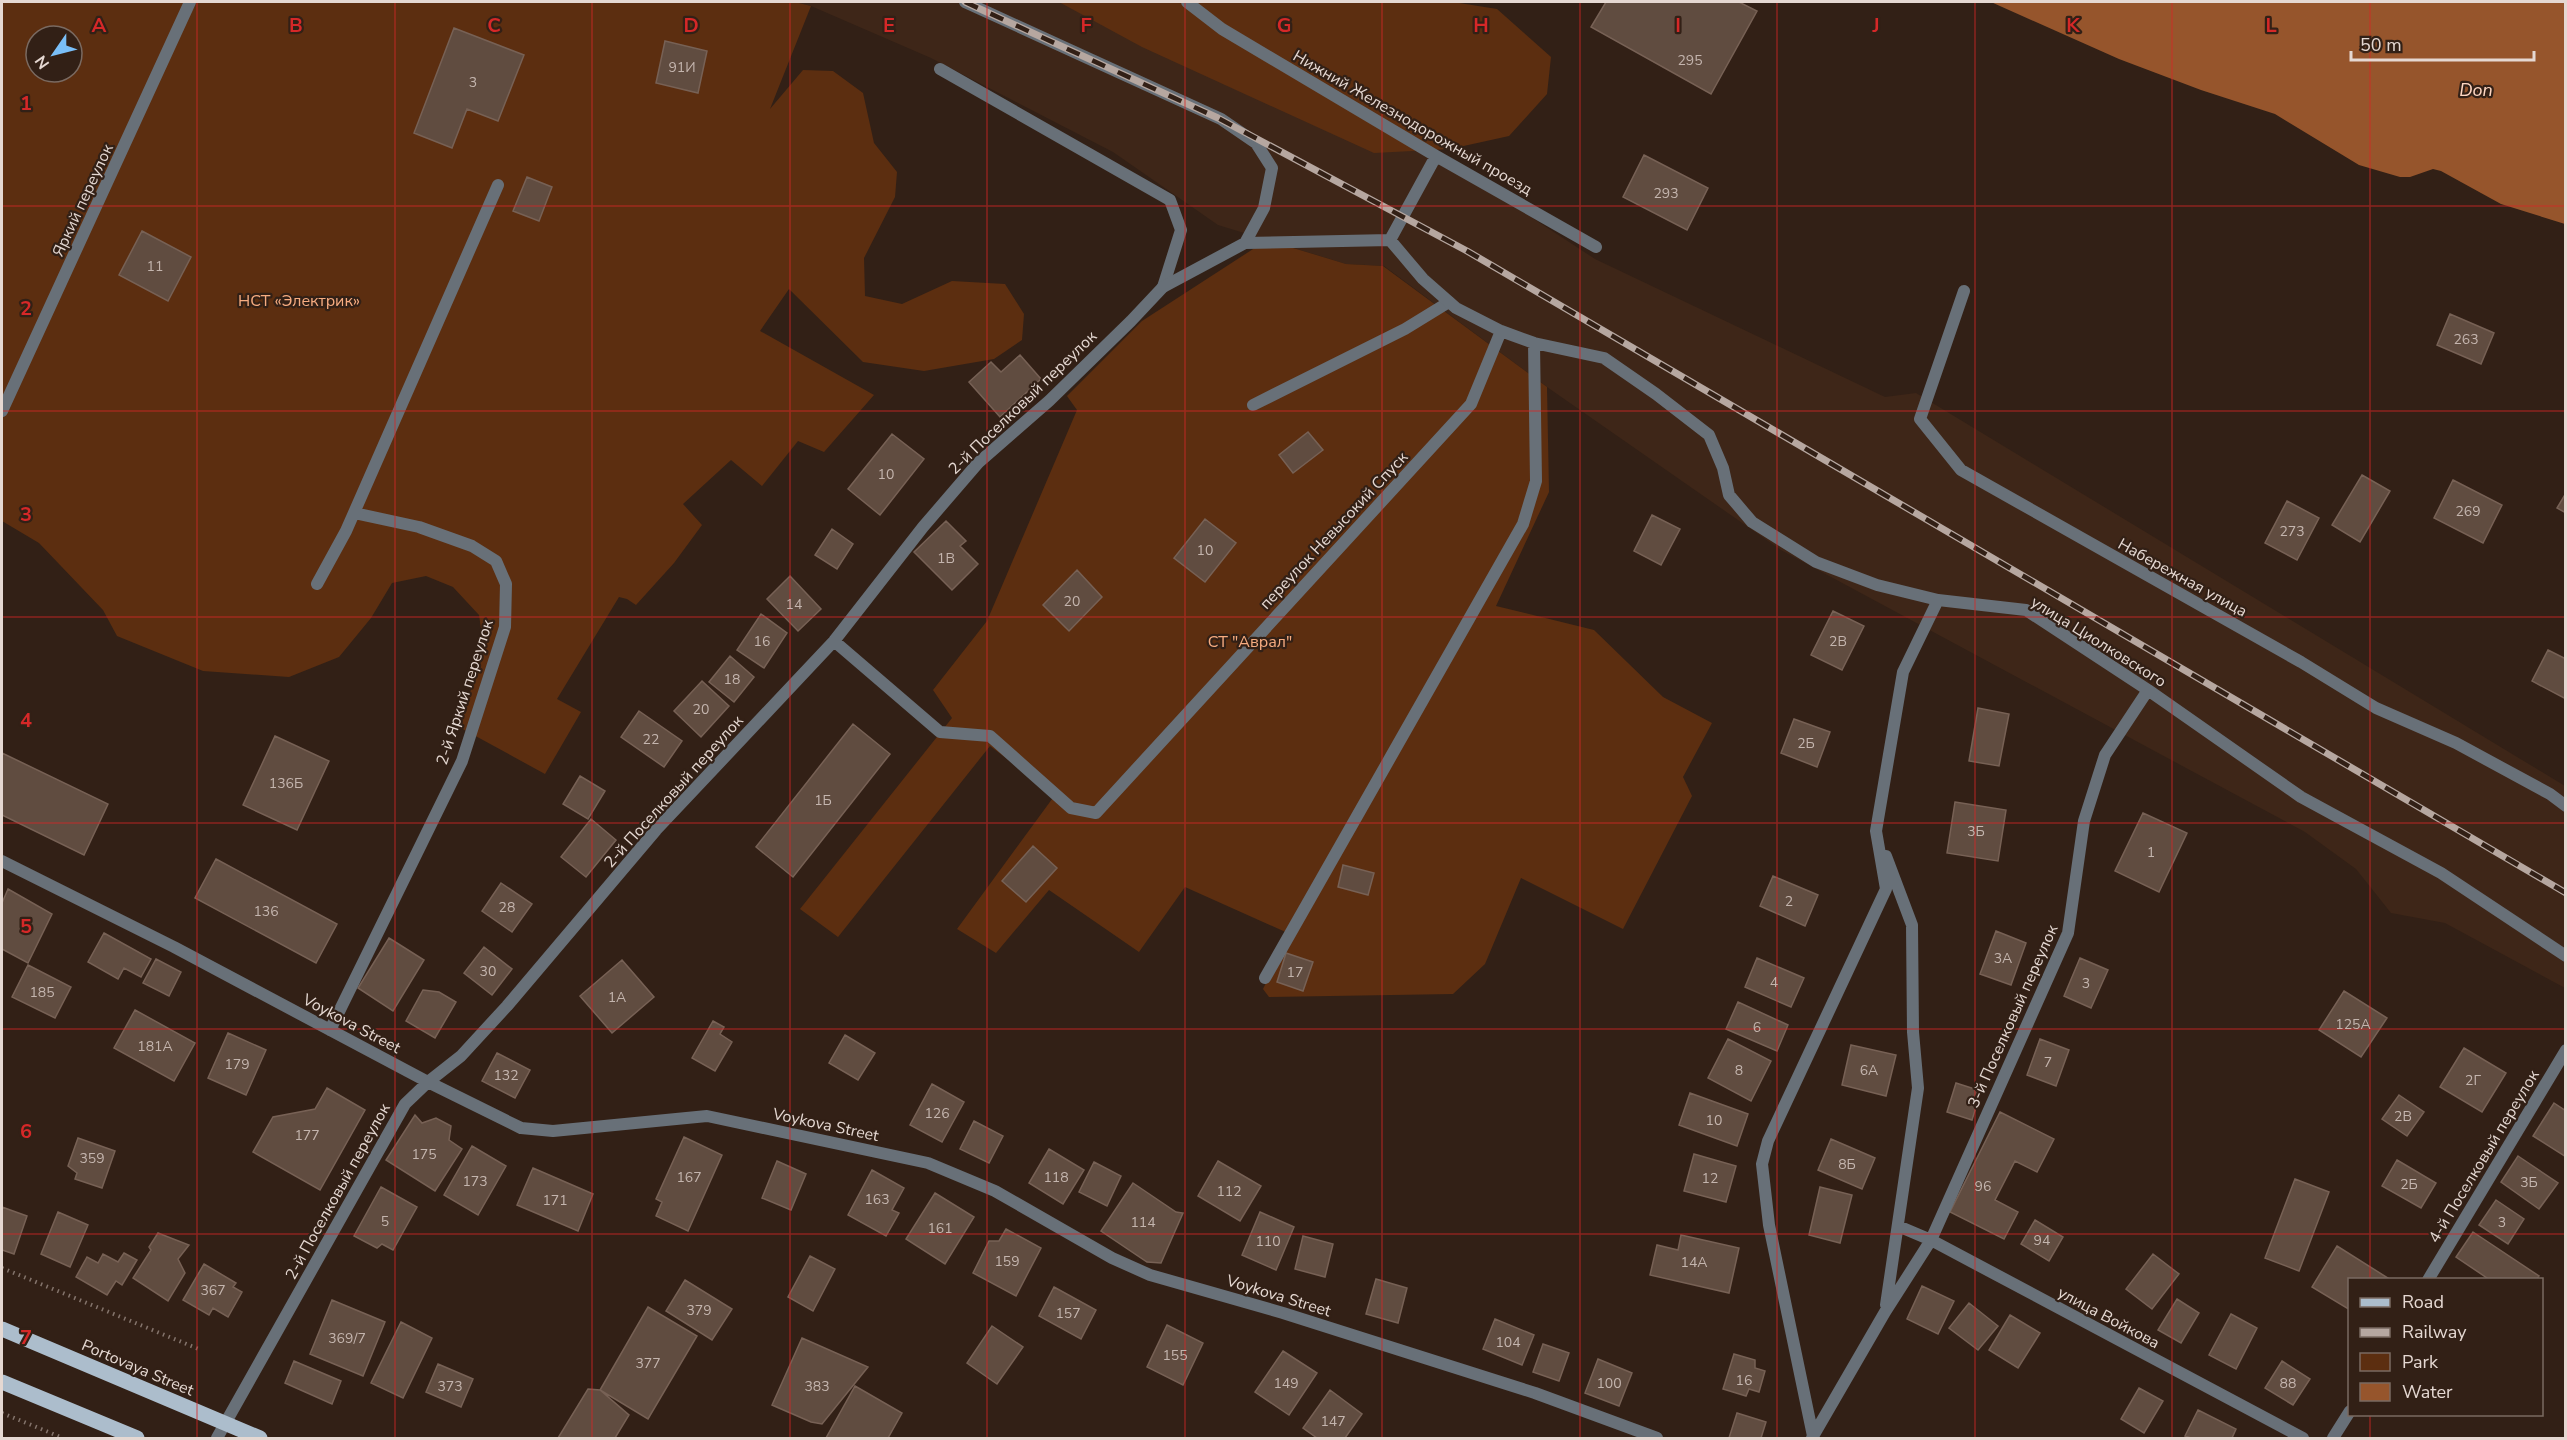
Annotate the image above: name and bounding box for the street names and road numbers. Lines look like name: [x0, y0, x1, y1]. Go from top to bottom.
street label: Нижний Железнодорожный проезд: [1289, 45, 1537, 201]
street label: Яркий переулок: [47, 140, 119, 260]
street label: 2-й Поселковый переулок: [944, 325, 1102, 480]
street label: переулок Невысокий Спуск: [1255, 447, 1413, 614]
street label: Набережная улица: [2114, 533, 2251, 623]
street label: улица Циолковского: [2026, 591, 2170, 693]
street label: 2-й Яркий переулок: [431, 616, 499, 768]
street label: 2-й Поселковый переулок: [599, 710, 749, 873]
street label: 3-й Поселковый переулок: [1963, 921, 2064, 1112]
street label: Voykova Street: [298, 988, 405, 1059]
street label: 4-й Поселковый переулок: [2423, 1065, 2545, 1247]
street label: 2-й Поселковый переулок: [280, 1099, 396, 1284]
street label: Voykova Street: [770, 1103, 881, 1147]
street label: Voykova Street: [1223, 1269, 1334, 1322]
street label: улица Войкова: [2054, 1282, 2163, 1354]
street label: Portovaya Street: [78, 1334, 197, 1402]

